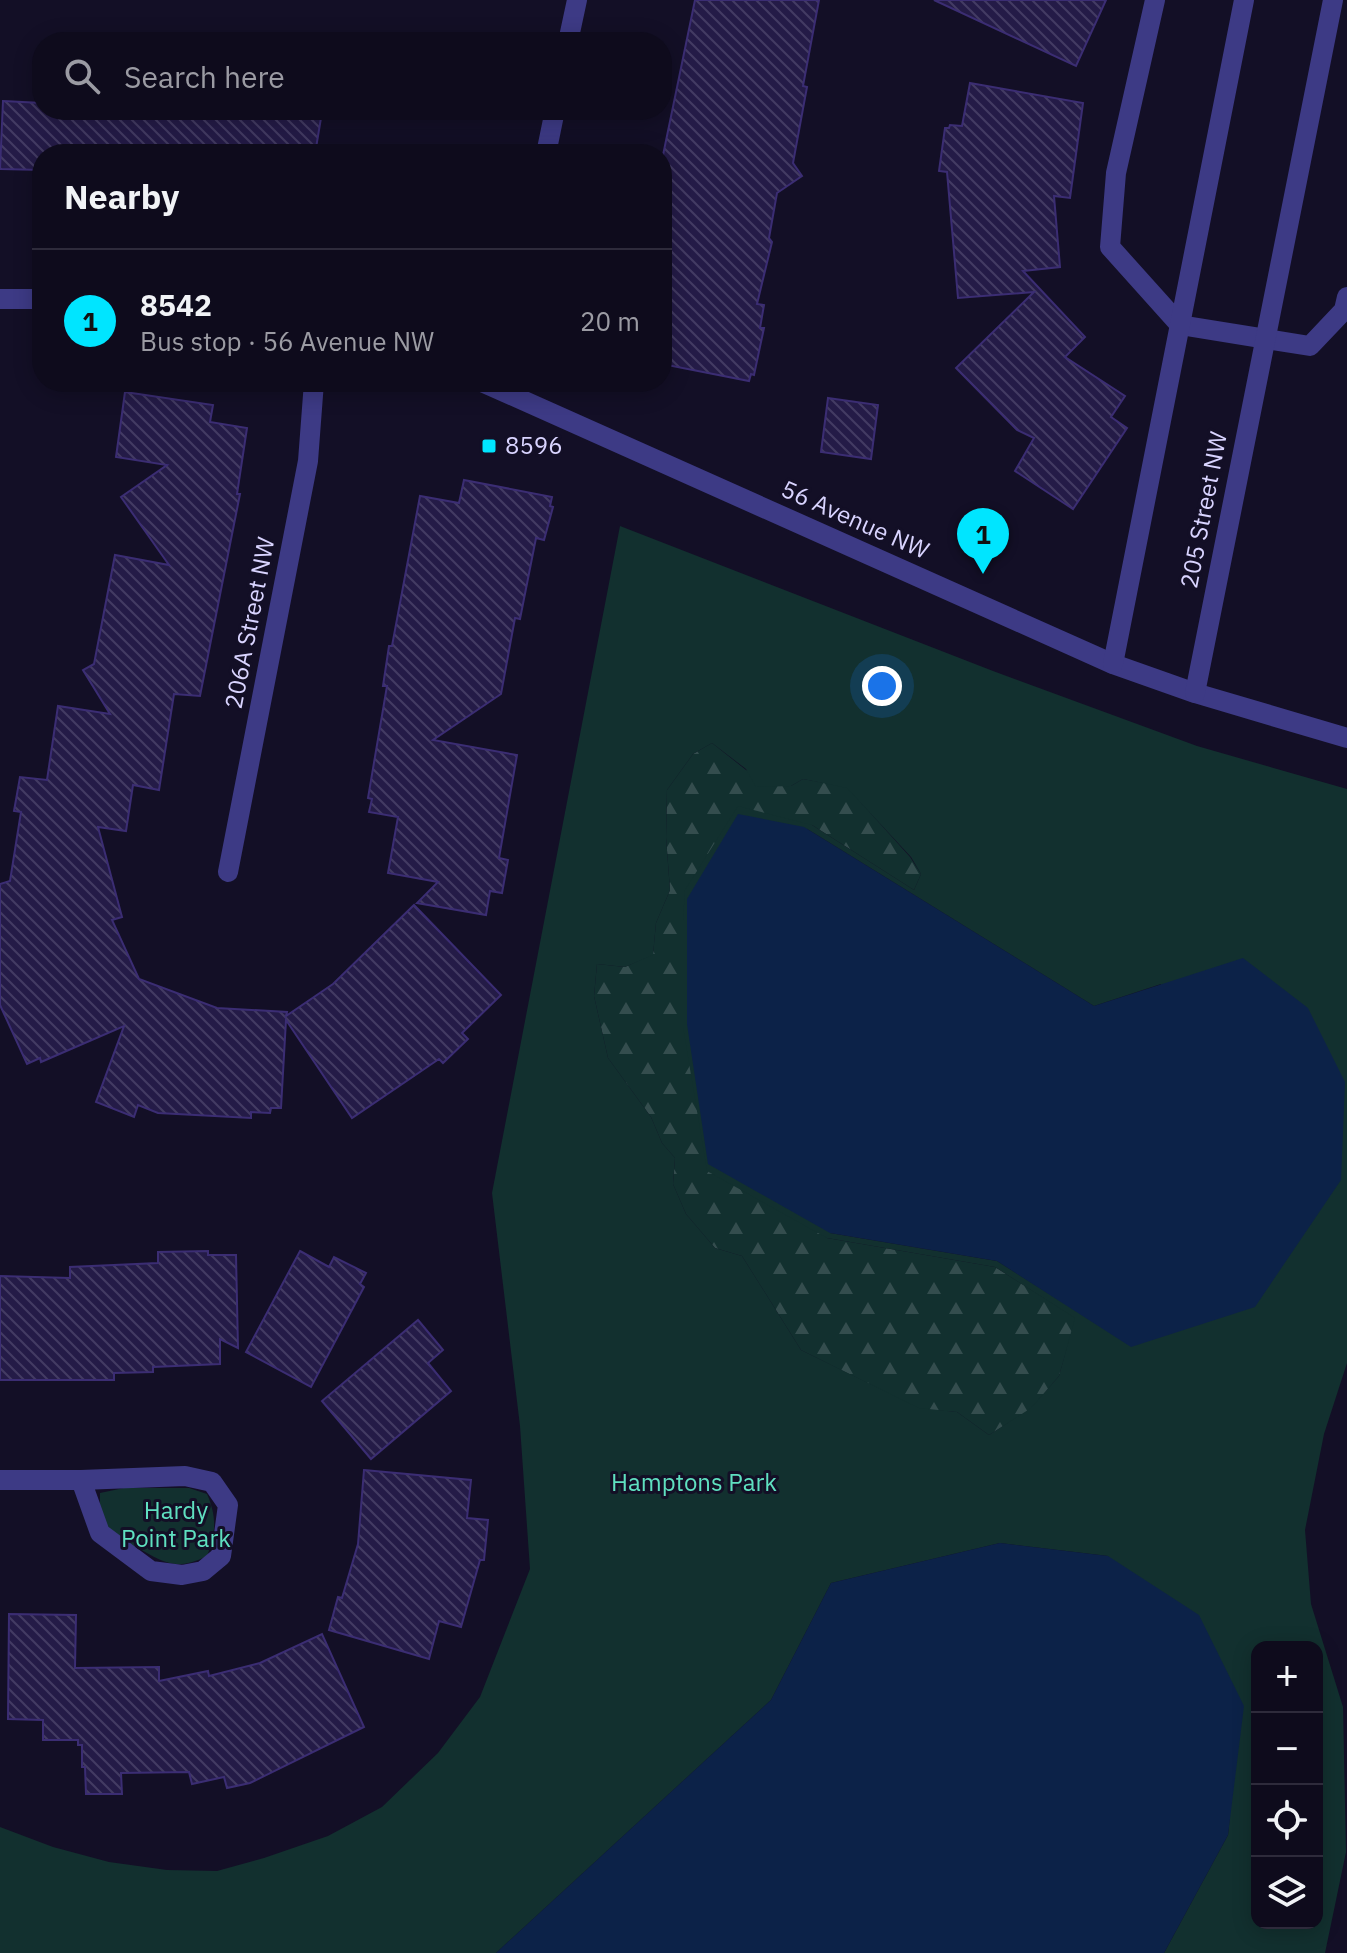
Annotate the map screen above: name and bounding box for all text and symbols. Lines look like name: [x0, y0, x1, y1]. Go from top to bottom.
search box: [32, 32, 672, 120]
icon: search: [60, 54, 104, 98]
text: Search here: [124, 57, 285, 96]
text: Nearby: [64, 174, 179, 218]
text: 8542: [140, 285, 212, 324]
text: 1: [82, 304, 98, 338]
text: 20 m: [580, 304, 640, 338]
text: Bus stop · 56 Avenue NW: [140, 324, 434, 358]
place label: 8596: [505, 429, 563, 461]
street label: 205 Street NW: [1172, 429, 1234, 591]
marker: 8596: [480, 437, 498, 455]
street label: 56 Avenue NW: [776, 472, 934, 566]
pin: 1: [957, 508, 1009, 574]
street label: 206A Street NW: [217, 534, 281, 711]
your location: [862, 666, 902, 706]
park label: Hamptons Park: [611, 1466, 777, 1498]
park label: Hardy Point Park: [121, 1494, 231, 1554]
map controls: [1251, 1641, 1323, 1929]
button: +: [1251, 1641, 1323, 1713]
button: −: [1251, 1713, 1323, 1785]
button: locate: [1251, 1785, 1323, 1857]
button: layers: [1251, 1857, 1323, 1929]

